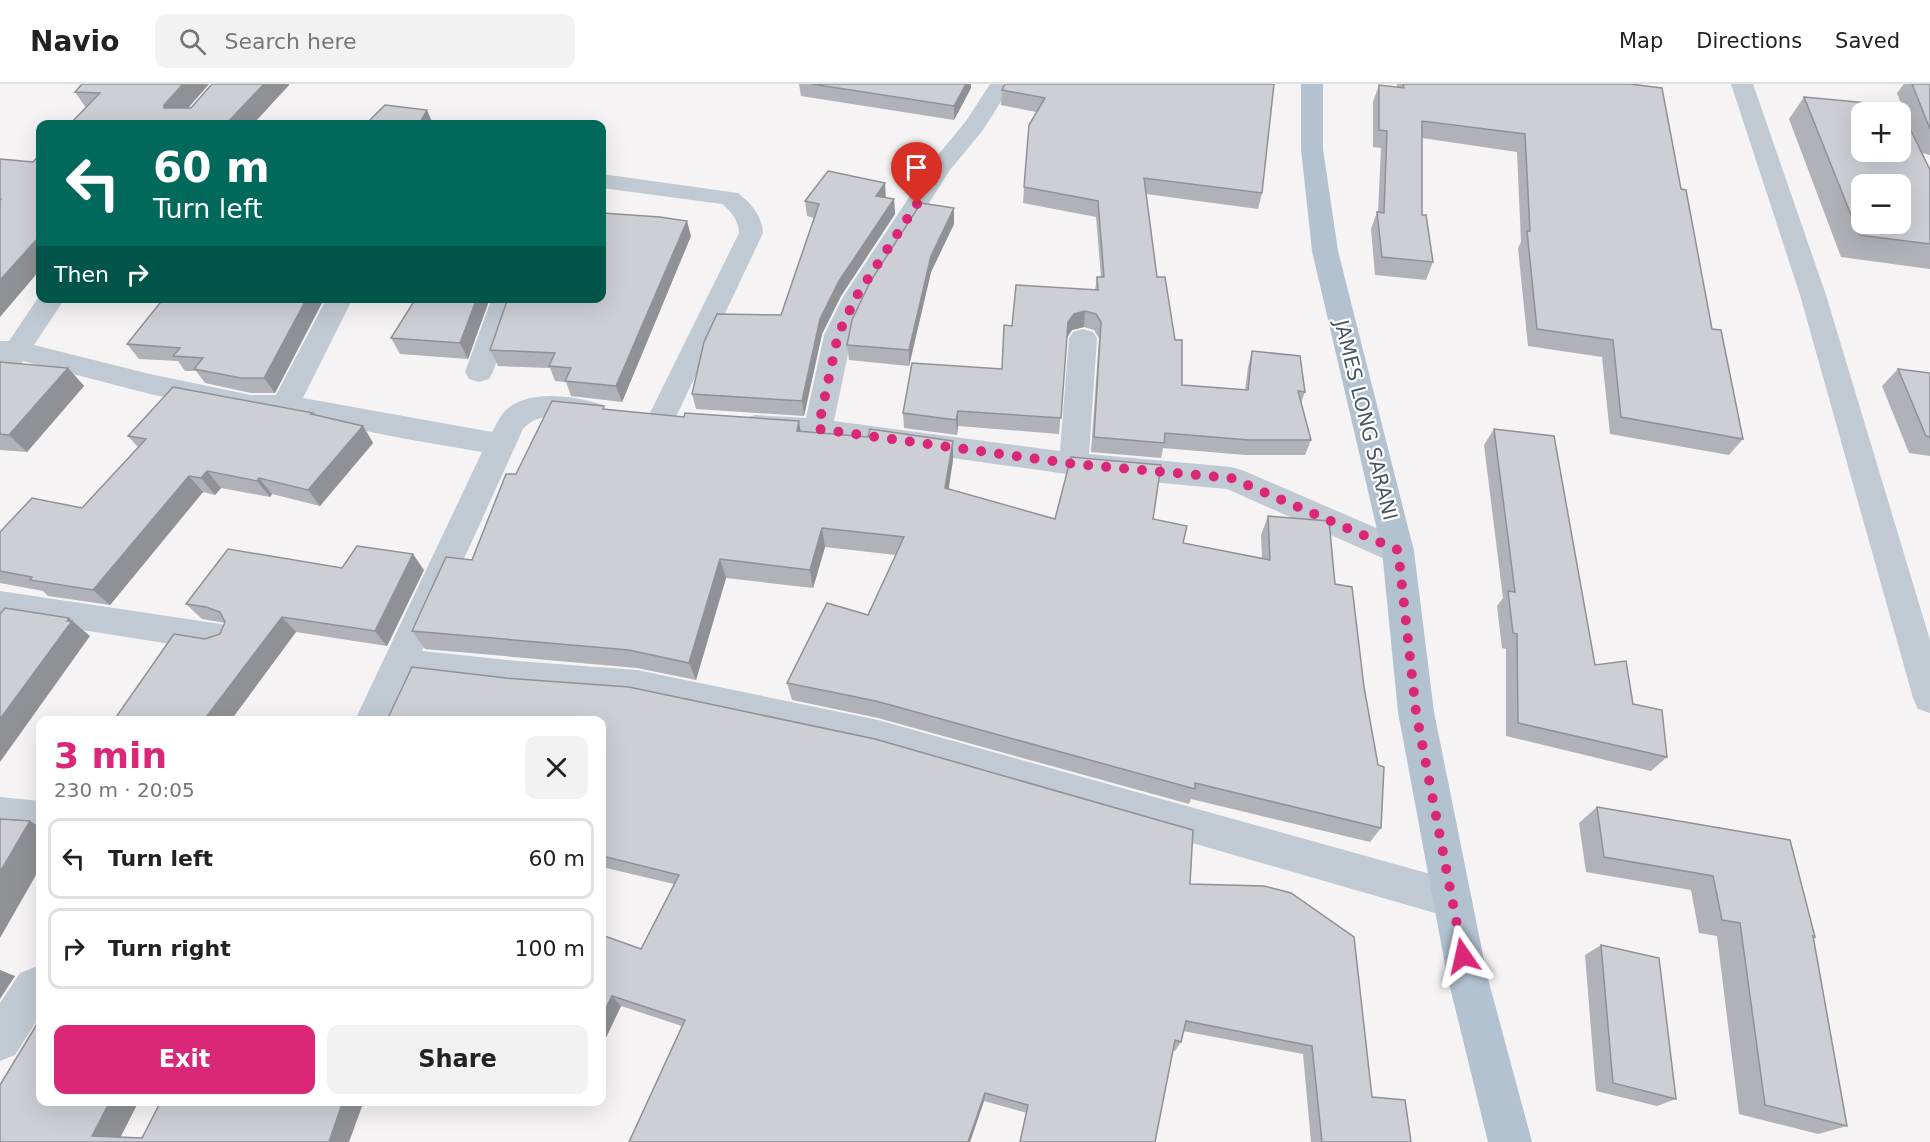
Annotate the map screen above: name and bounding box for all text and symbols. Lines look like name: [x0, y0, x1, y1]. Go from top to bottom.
search box: [155, 14, 575, 68]
text: Navio: [30, 25, 119, 58]
icon: search: [176, 25, 209, 58]
text: Search here: [224, 29, 357, 54]
text: Map: [1619, 29, 1663, 53]
text: Directions: [1696, 29, 1802, 53]
text: Saved: [1835, 29, 1900, 53]
map controls: [1851, 102, 1911, 234]
button: +: [1851, 102, 1911, 162]
pin: [891, 142, 942, 204]
text: 60 m: [153, 143, 270, 192]
icon: left: [54, 144, 132, 222]
icon: arrive: [900, 151, 933, 184]
button: −: [1851, 174, 1911, 234]
text: Turn left: [153, 193, 263, 224]
icon: right: [121, 258, 154, 291]
text: Then: [54, 262, 109, 287]
street label: JAMES LONG SARANI: [1329, 315, 1403, 523]
text: 3 min: [54, 735, 167, 776]
button: close: [525, 736, 588, 799]
text: 230 m · 20:05: [54, 778, 195, 802]
icon: left: [57, 842, 90, 875]
text: Turn left: [108, 846, 213, 871]
text: 60 m: [529, 846, 585, 871]
position arrow: [1431, 924, 1495, 988]
icon: right: [57, 932, 90, 965]
text: Turn right: [108, 936, 231, 961]
text: 100 m: [515, 936, 585, 961]
button: Exit: [54, 1025, 315, 1094]
button: Share: [327, 1025, 588, 1094]

